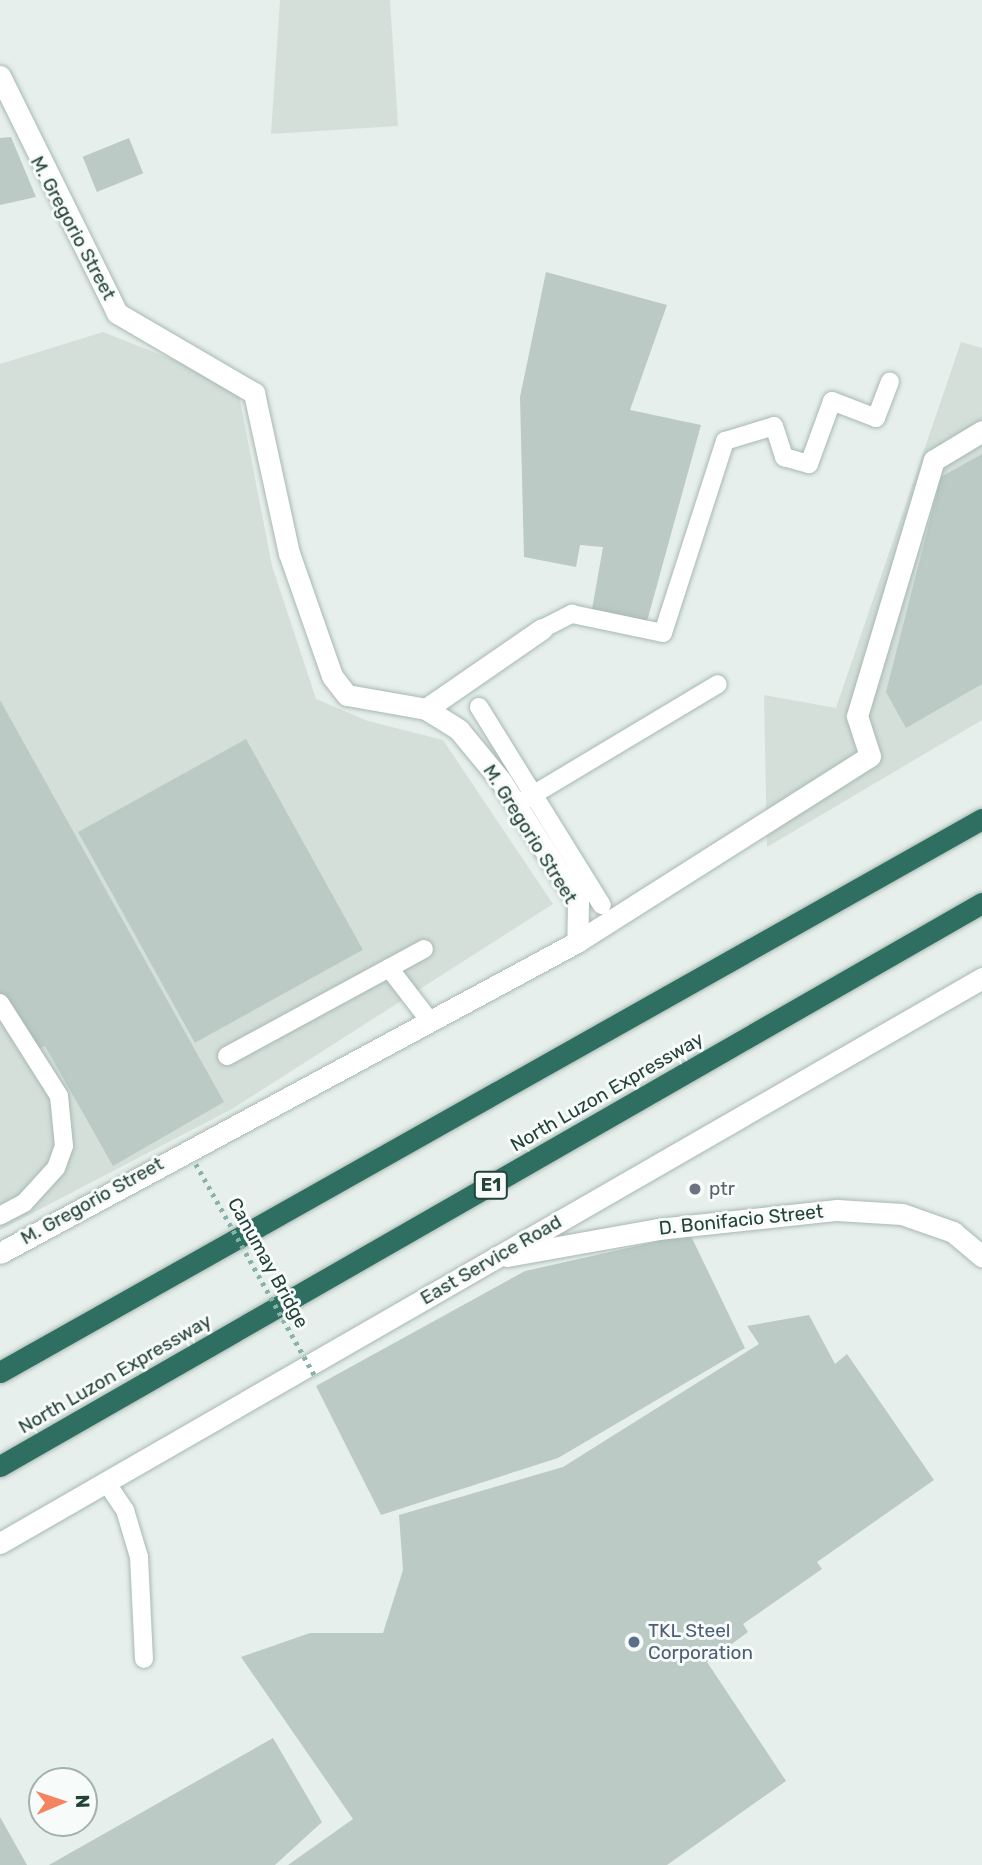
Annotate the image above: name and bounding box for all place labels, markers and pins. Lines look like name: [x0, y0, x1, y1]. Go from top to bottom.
place label: ptr: [709, 1178, 735, 1200]
marker: ptr: [687, 1181, 703, 1197]
place label: TKL Steel Corporation: [648, 1620, 753, 1664]
marker: TKL Steel Corporation: [626, 1634, 642, 1650]

